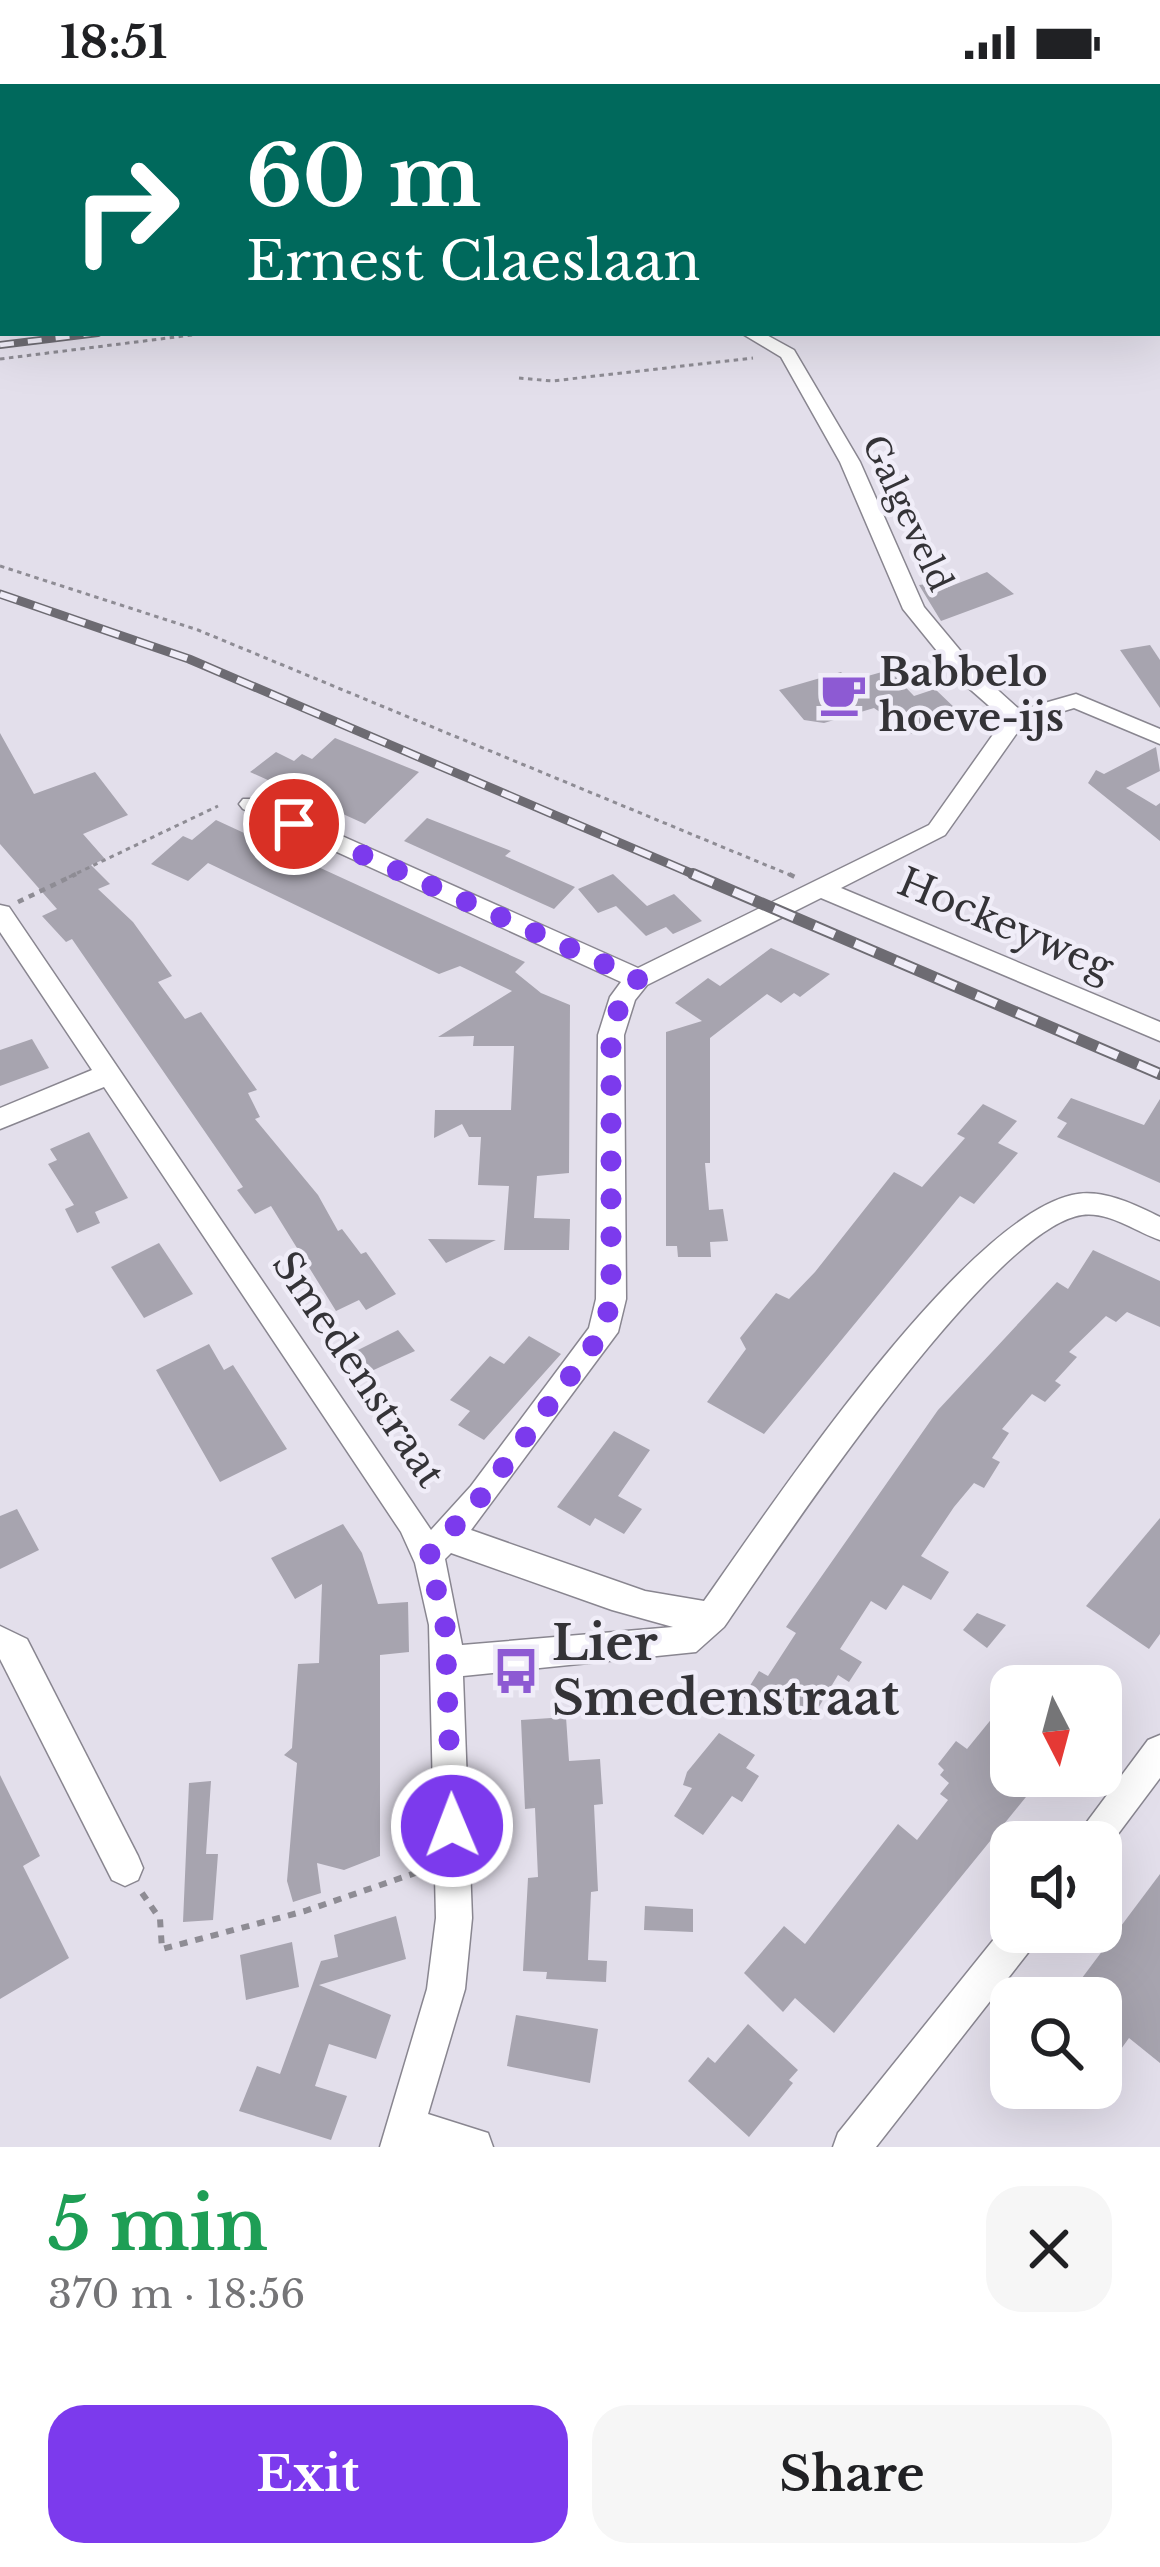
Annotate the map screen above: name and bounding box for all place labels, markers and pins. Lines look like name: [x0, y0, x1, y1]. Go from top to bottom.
place label: Babbelo hoeve-ijs: [879, 648, 1064, 742]
cafe icon: Babbelo hoeve-ijs: [818, 669, 868, 719]
pin: [243, 773, 345, 875]
place label: Lier Smedenstraat: [552, 1613, 900, 1728]
bus stop icon: Lier Smedenstraat: [491, 1646, 541, 1696]

